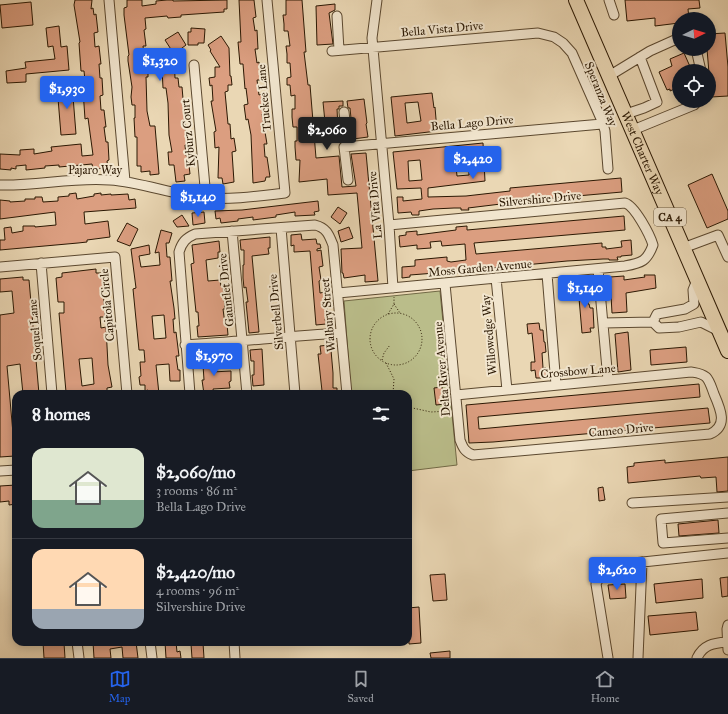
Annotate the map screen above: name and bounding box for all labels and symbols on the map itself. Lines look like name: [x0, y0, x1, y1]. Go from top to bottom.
north arrow: [672, 12, 716, 56]
street label: Bella Vista Drive: [400, 18, 484, 40]
pin: $1,320: [127, 48, 193, 82]
street label: Speranza Way: [582, 60, 620, 129]
street label: Truckee Lane: [254, 64, 274, 132]
pin: $1,930: [34, 76, 100, 110]
street label: Kyburz Court: [178, 98, 198, 167]
street label: West Charter Way: [618, 109, 667, 197]
street label: Bella Lago Drive: [430, 112, 514, 135]
pin: $2,060: [294, 117, 360, 151]
pin: $2,420: [440, 146, 506, 180]
street label: Pajaro Way: [68, 163, 122, 177]
street label: La Vita Drive: [365, 171, 385, 239]
pin: $1,140: [165, 184, 231, 218]
street label: Silvershire Drive: [498, 188, 582, 210]
road number: CA 4: [654, 208, 686, 226]
street label: Gauntlet Drive: [215, 253, 237, 327]
street label: Moss Garden Avenue: [428, 256, 532, 280]
street label: Capitola Circle: [97, 268, 117, 342]
street label: Silverbell Drive: [266, 274, 286, 350]
pin: $1,140: [552, 275, 618, 309]
street label: Walbury Street: [318, 277, 338, 352]
street label: Willowedge Way: [478, 294, 500, 376]
street label: Soquel Lane: [25, 299, 46, 361]
street label: Delta River Avenue: [431, 321, 453, 417]
pin: $1,970: [181, 343, 247, 377]
street label: Crossbow Lane: [540, 361, 616, 381]
street label: Cameo Drive: [588, 420, 654, 440]
pin: $2,620: [584, 557, 650, 591]

